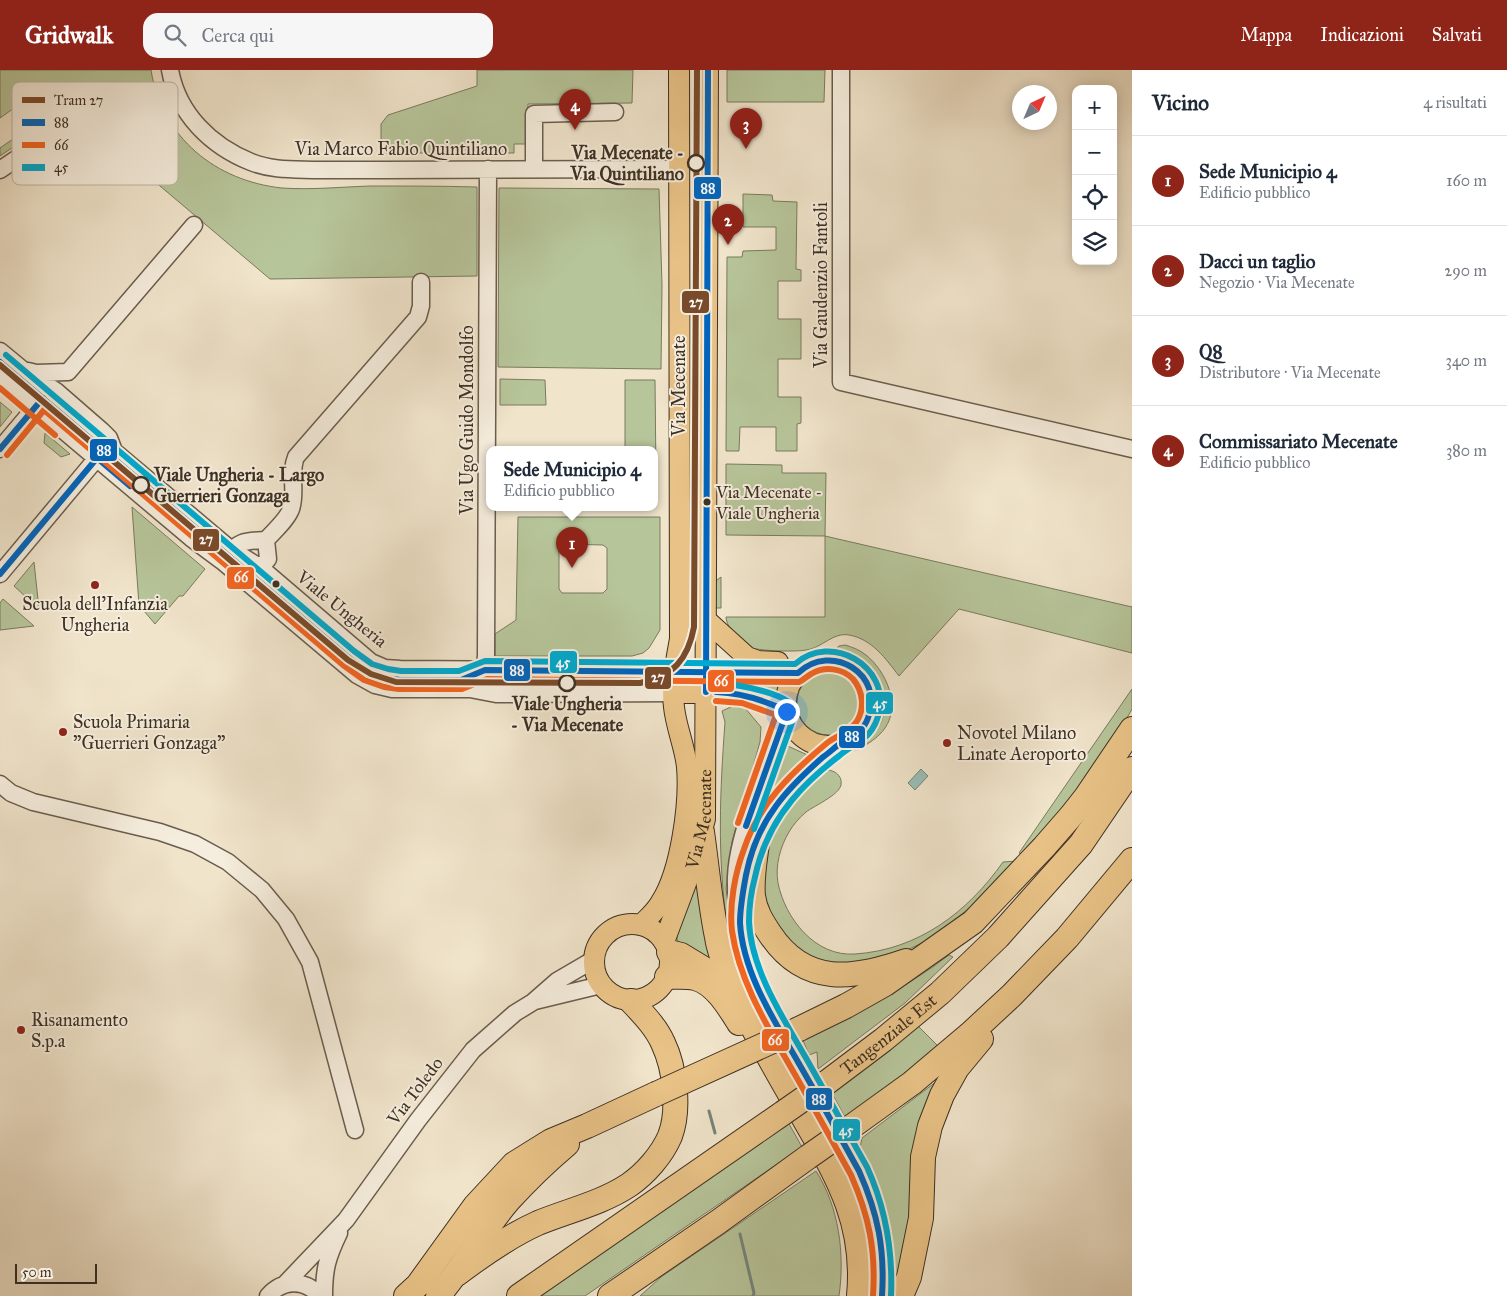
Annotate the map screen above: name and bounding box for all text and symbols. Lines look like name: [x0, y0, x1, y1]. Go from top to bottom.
search box: [143, 13, 493, 58]
text: Gridwalk: [25, 20, 113, 50]
icon: search: [161, 21, 189, 49]
text: Cerca qui: [201, 24, 274, 47]
text: Mappa: [1240, 24, 1292, 46]
text: Indicazioni: [1320, 24, 1404, 46]
text: Salvati: [1432, 24, 1482, 46]
legend: [12, 82, 178, 185]
north arrow: [1012, 85, 1057, 130]
map controls: [1072, 85, 1117, 265]
button: +: [1072, 85, 1117, 130]
pin: 4: [559, 89, 591, 130]
text: Vicino: [1152, 90, 1209, 116]
text: Tram 27: [54, 92, 103, 109]
text: 4 risultati: [1423, 93, 1487, 112]
pin: 3: [730, 108, 762, 149]
text: 88: [54, 114, 69, 131]
button: −: [1072, 130, 1117, 175]
text: 66: [54, 137, 69, 154]
street label: Via Marco Fabio Quintiliano: [294, 138, 507, 160]
place label: Via Mecenate - Via Quintiliano: [569, 142, 684, 186]
marker: Via Mecenate - Via Quintiliano: [687, 154, 705, 172]
text: 45: [54, 159, 69, 176]
text: Sede Municipio 4: [1199, 160, 1337, 183]
text: 1: [1165, 171, 1171, 190]
text: 160 m: [1446, 171, 1487, 190]
button: locate: [1072, 175, 1117, 220]
line badge: 88: [693, 176, 722, 200]
text: 88: [701, 180, 715, 197]
text: Edificio pubblico: [1199, 183, 1310, 202]
street label: Via Gaudenzio Fantoli: [810, 202, 832, 369]
pin: 2: [712, 204, 744, 245]
button: layers: [1072, 220, 1117, 265]
text: Dacci un taglio: [1199, 250, 1315, 273]
text: 2: [1164, 261, 1172, 280]
text: 290 m: [1444, 261, 1487, 280]
text: Negozio · Via Mecenate: [1199, 273, 1355, 292]
line badge: 27: [681, 290, 710, 314]
text: 27: [689, 294, 704, 311]
street label: Via Ugo Guido Mondolfo: [456, 325, 479, 516]
street label: Via Mecenate: [668, 335, 690, 438]
text: Q8: [1199, 340, 1223, 363]
text: 3: [1165, 351, 1171, 370]
text: 340 m: [1445, 351, 1487, 370]
text: Distributore · Via Mecenate: [1199, 363, 1381, 382]
text: Commissariato Mecenate: [1199, 430, 1398, 453]
line badge: 88: [89, 438, 118, 462]
text: 4: [1164, 441, 1172, 460]
text: 380 m: [1446, 441, 1487, 460]
text: 88: [97, 442, 111, 459]
popup: [486, 446, 658, 511]
text: Edificio pubblico: [1199, 453, 1310, 472]
text: Sede Municipio 4: [503, 458, 641, 481]
place label: Viale Ungheria - Largo Guerrieri Gonzaga: [153, 464, 324, 508]
marker: Viale Ungheria - Largo Guerrieri Gonzaga: [132, 476, 150, 494]
text: Edificio pubblico: [503, 481, 615, 500]
place label: Via Mecenate - Viale Ungheria: [715, 482, 822, 524]
marker: Via Mecenate - Viale Ungheria: [702, 497, 712, 507]
pin: 1: [556, 527, 588, 568]
line badge: 27: [192, 528, 220, 552]
text: 27: [199, 531, 214, 548]
street label: Viale Ungheria: [291, 565, 392, 653]
line badge: 66: [226, 566, 255, 590]
text: 66: [234, 569, 249, 586]
marker: Scuola dell'Infanzia Ungheria: [89, 579, 101, 591]
unlabelled marker: [271, 579, 281, 589]
place label: Scuola dell'Infanzia Ungheria: [22, 593, 168, 637]
line badge: 45: [549, 650, 578, 674]
text: 45: [556, 654, 571, 672]
line badge: 88: [503, 658, 531, 682]
text: 88: [510, 662, 524, 679]
line badge: 27: [644, 666, 672, 690]
text: 27: [651, 669, 666, 686]
line badge: 66: [707, 669, 735, 693]
text: 66: [714, 673, 729, 690]
marker: Viale Ungheria - Via Mecenate: [558, 674, 576, 692]
line badge: 45: [865, 691, 894, 715]
place label: Viale Ungheria - Via Mecenate: [511, 693, 624, 736]
text: 45: [873, 695, 888, 713]
your location: [774, 699, 800, 725]
place label: Scuola Primaria "Guerrieri Gonzaga": [73, 711, 225, 755]
place label: Novotel Milano Linate Aeroporto: [957, 722, 1086, 765]
line badge: 88: [838, 725, 866, 749]
marker: Scuola Primaria "Guerrieri Gonzaga": [57, 726, 69, 738]
text: 88: [845, 728, 859, 745]
marker: Novotel Milano Linate Aeroporto: [941, 737, 953, 749]
street label: Via Mecenate: [681, 769, 717, 872]
street label: Tangenziale Est: [836, 989, 942, 1080]
place label: Risanamento S.p.a: [31, 1009, 128, 1052]
marker: Risanamento S.p.a: [15, 1024, 27, 1036]
line badge: 66: [761, 1028, 790, 1052]
text: 66: [768, 1032, 783, 1049]
street label: Via Toledo: [382, 1053, 448, 1130]
line badge: 88: [805, 1087, 833, 1111]
text: 88: [812, 1091, 826, 1108]
line badge: 45: [832, 1118, 861, 1142]
text: 45: [839, 1122, 854, 1140]
scale bar: [15, 1261, 98, 1284]
text: 50 m: [22, 1264, 51, 1281]

